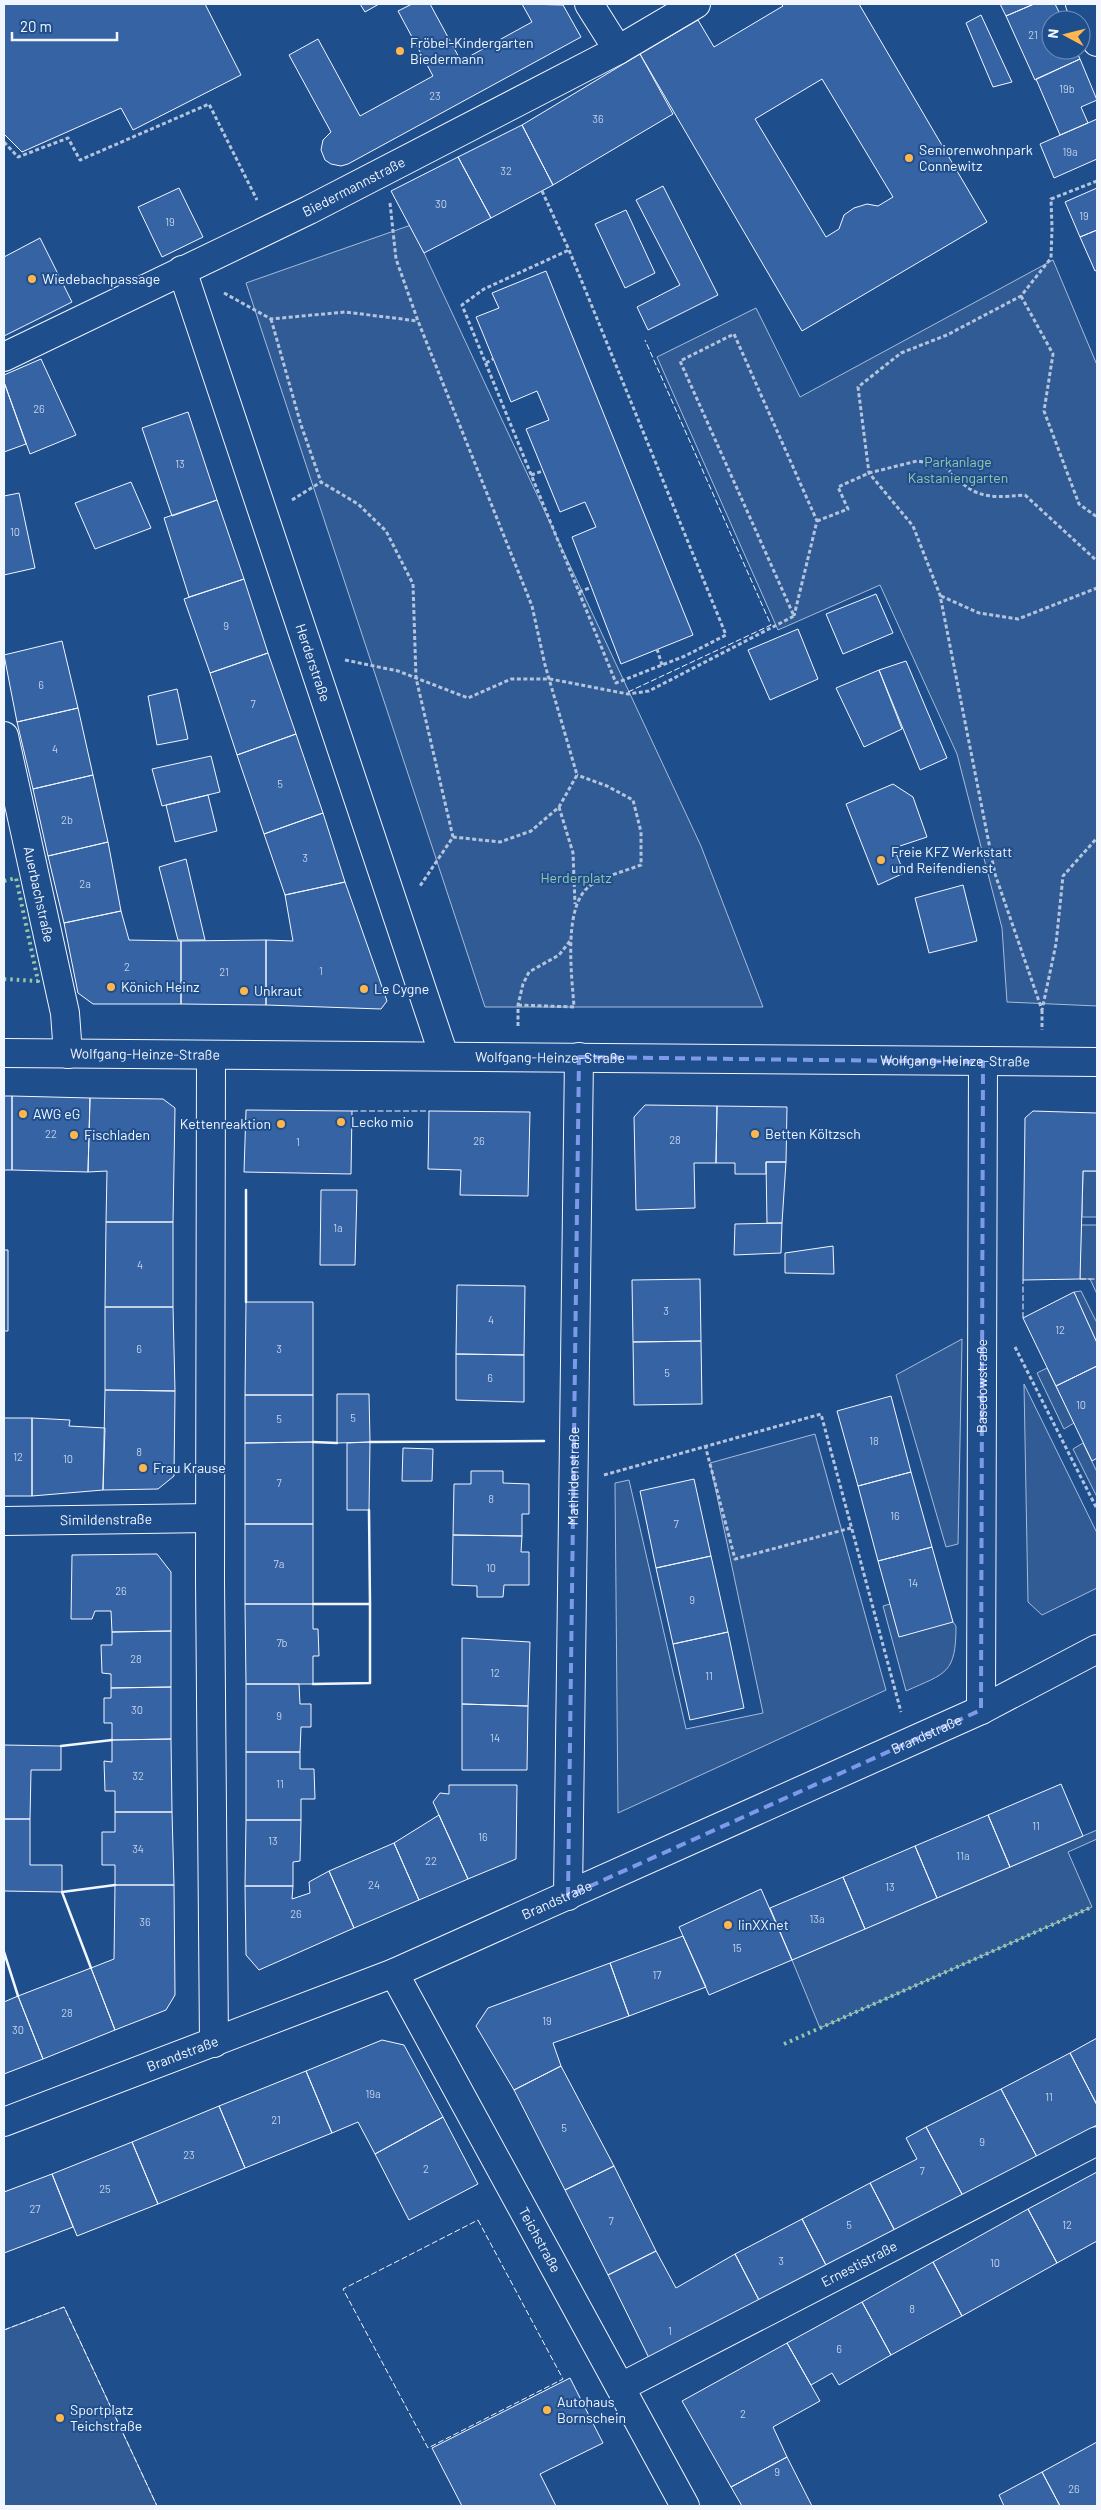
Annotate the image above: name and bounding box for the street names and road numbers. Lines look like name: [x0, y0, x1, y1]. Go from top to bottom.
street label: Biedermannstraße: [300, 153, 408, 220]
street label: Herderstraße: [292, 621, 334, 704]
street label: Auerbachstraße: [21, 845, 58, 944]
street label: Wolfgang-Heinze-Straße: [70, 1045, 220, 1063]
street label: Wolfgang-Heinze-Straße: [475, 1048, 625, 1066]
street label: Wolfgang-Heinze-Straße: [880, 1051, 1030, 1069]
street label: Basedowstraße: [973, 1339, 990, 1433]
street label: Mathildenstraße: [564, 1427, 582, 1525]
street label: Simildenstraße: [60, 1510, 152, 1528]
street label: Brandstraße: [888, 1711, 964, 1757]
street label: Brandstraße: [519, 1876, 595, 1923]
street label: Brandstraße: [144, 2032, 221, 2075]
street label: Teichstraße: [515, 2204, 565, 2275]
street label: Ernestistraße: [818, 2237, 900, 2290]

